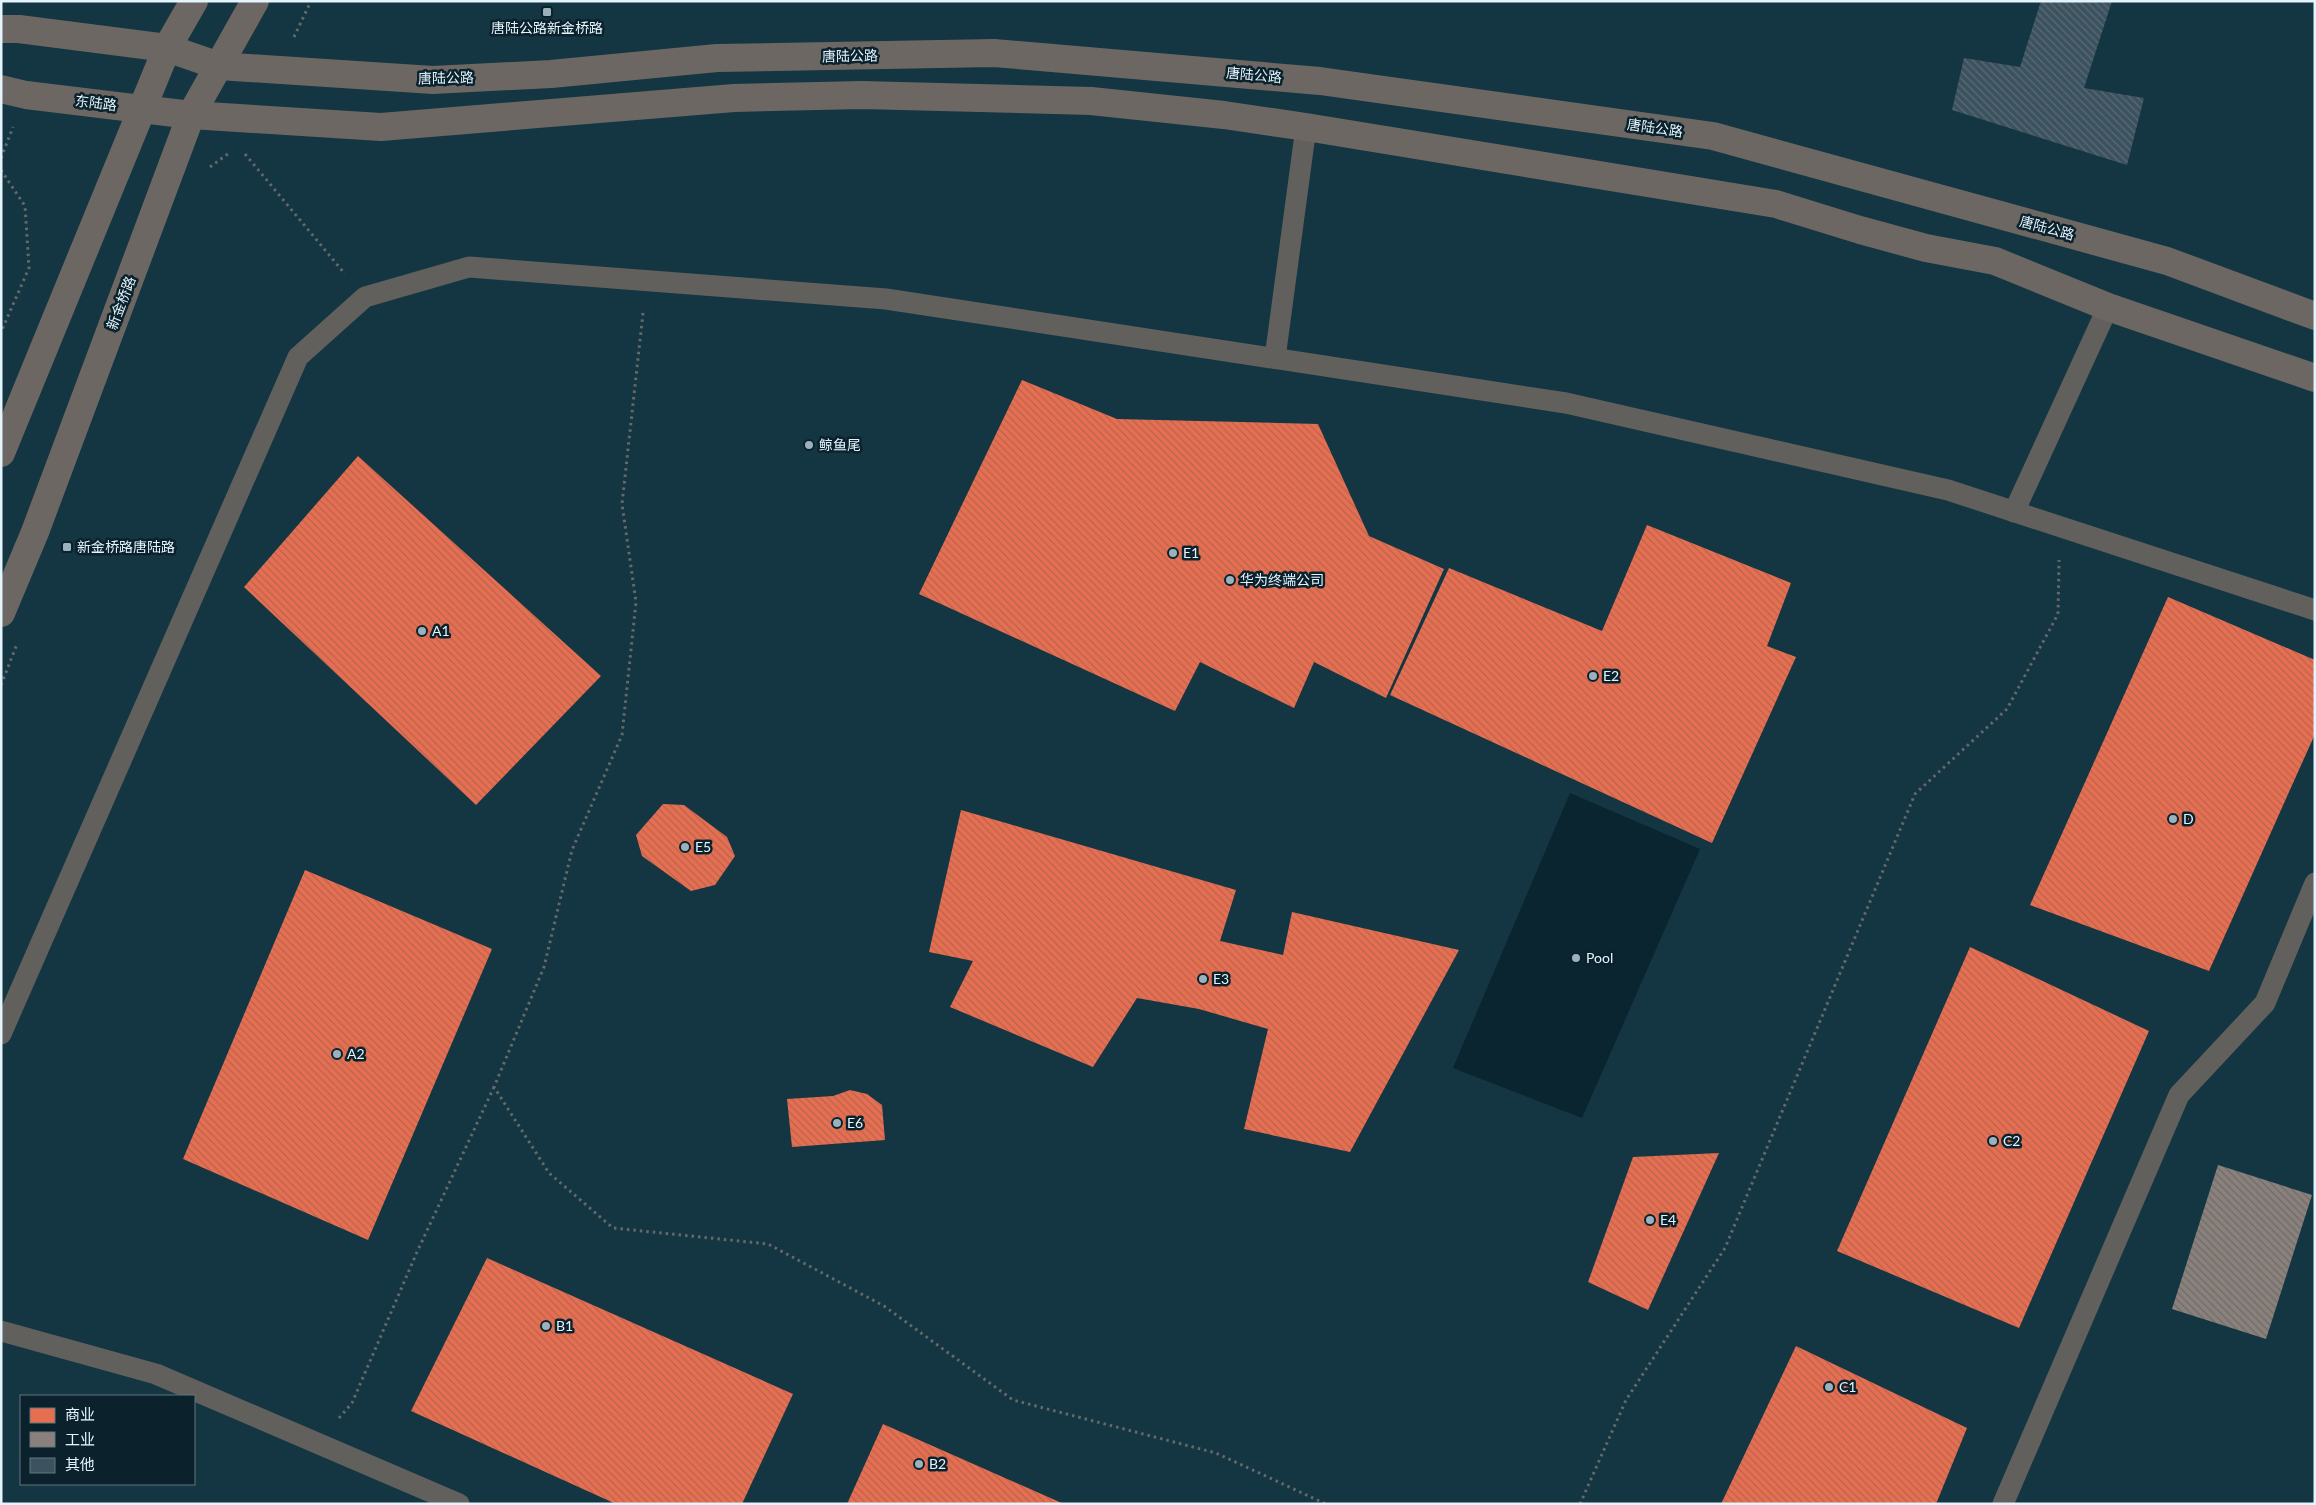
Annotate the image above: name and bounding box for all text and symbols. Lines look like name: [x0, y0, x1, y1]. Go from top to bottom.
marker: 唐陆公路新金桥路: [541, 6, 553, 18]
place label: 唐陆公路新金桥路: [491, 19, 603, 36]
street label: 唐陆公路: [822, 47, 878, 64]
street label: 唐陆公路: [1225, 64, 1283, 85]
street label: 唐陆公路: [418, 69, 474, 86]
street label: 东陆路: [74, 92, 118, 113]
street label: 唐陆公路: [1626, 115, 1684, 140]
street label: 唐陆公路: [2018, 212, 2076, 243]
street label: 新金桥路: [103, 274, 139, 332]
place label: 鲸鱼尾: [819, 436, 861, 453]
marker: 鲸鱼尾: [803, 439, 815, 451]
place label: 新金桥路唐陆路: [77, 538, 175, 555]
marker: 新金桥路唐陆路: [61, 541, 73, 553]
place label: E1: [1183, 544, 1199, 561]
marker: E1: [1167, 547, 1179, 559]
place label: 华为终端公司: [1240, 571, 1324, 588]
marker: 华为终端公司: [1224, 574, 1236, 586]
place label: A1: [432, 622, 450, 639]
marker: A1: [416, 625, 428, 637]
place label: E2: [1603, 667, 1619, 684]
marker: E2: [1587, 670, 1599, 682]
place label: D: [2183, 810, 2194, 827]
marker: D: [2167, 813, 2179, 825]
place label: E5: [695, 838, 711, 855]
marker: E5: [679, 841, 691, 853]
place label: Pool: [1586, 949, 1613, 966]
marker: Pool: [1570, 952, 1582, 964]
place label: E3: [1213, 970, 1229, 987]
marker: E3: [1197, 973, 1209, 985]
place label: A2: [347, 1045, 365, 1062]
marker: A2: [331, 1048, 343, 1060]
place label: E6: [847, 1114, 863, 1131]
marker: E6: [831, 1117, 843, 1129]
place label: C2: [2003, 1132, 2020, 1149]
marker: C2: [1987, 1135, 1999, 1147]
place label: E4: [1660, 1211, 1676, 1228]
marker: E4: [1644, 1214, 1656, 1226]
place label: B1: [556, 1317, 573, 1334]
marker: B1: [540, 1320, 552, 1332]
place label: C1: [1839, 1378, 1856, 1395]
marker: C1: [1823, 1381, 1835, 1393]
legend: [20, 1395, 195, 1485]
text: 商业: [65, 1405, 95, 1423]
text: 工业: [65, 1430, 95, 1448]
text: 其他: [65, 1455, 95, 1473]
place label: B2: [929, 1455, 946, 1472]
marker: B2: [913, 1458, 925, 1470]

